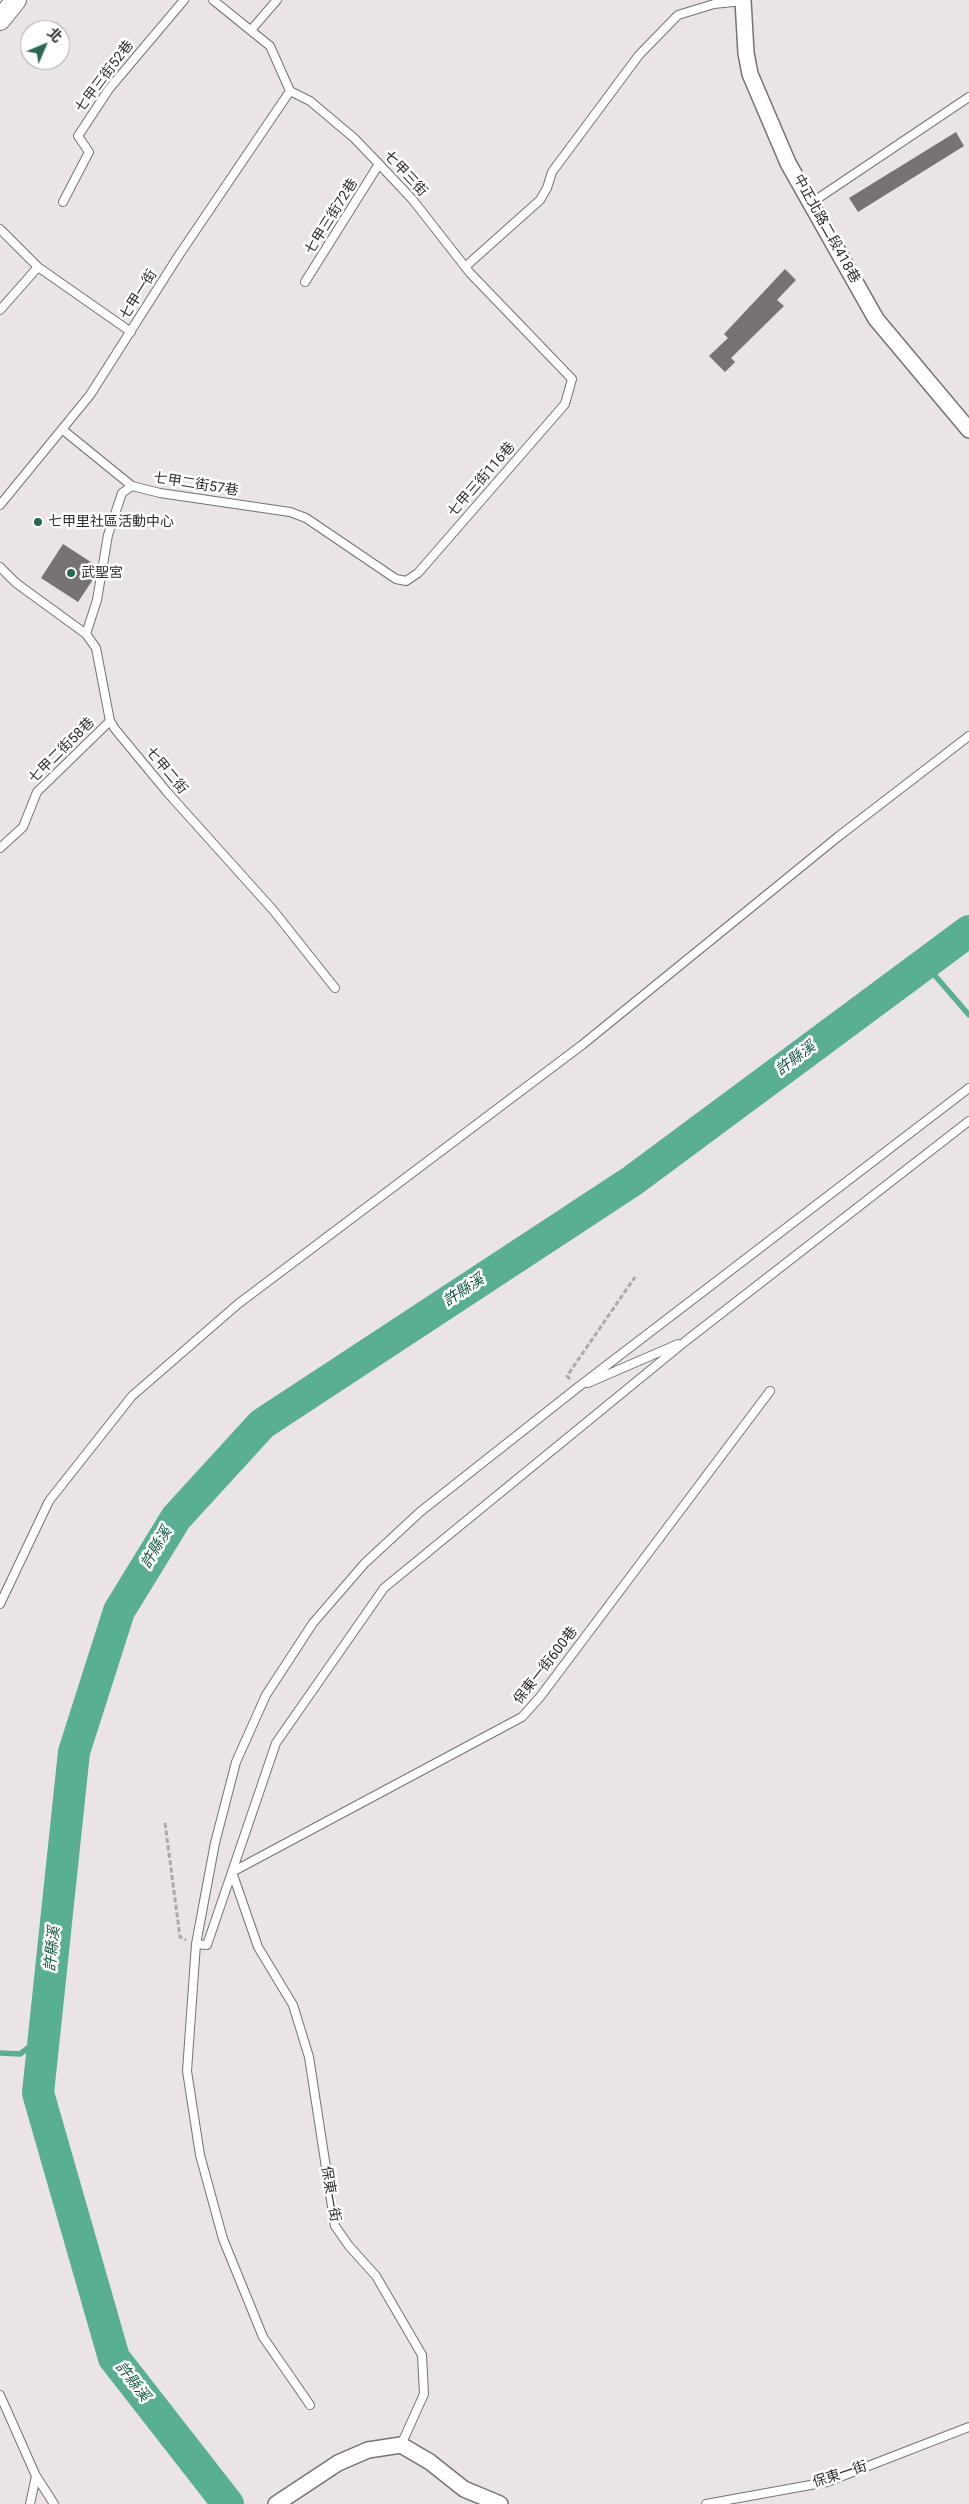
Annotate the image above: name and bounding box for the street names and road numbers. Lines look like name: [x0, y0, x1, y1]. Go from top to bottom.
street label: 七甲三街52巷: [72, 38, 138, 116]
street label: 七甲三街: [380, 148, 430, 200]
street label: 中正北路二段418巷: [789, 172, 863, 286]
street label: 七甲三街72巷: [302, 176, 362, 258]
street label: 七甲一街: [117, 267, 161, 323]
street label: 七甲三街116巷: [445, 439, 519, 521]
street label: 七甲二街57巷: [152, 470, 240, 500]
street label: 七甲二街58巷: [26, 715, 98, 787]
street label: 七甲二街: [142, 744, 190, 798]
street label: 保東一街600巷: [511, 1624, 581, 1708]
street label: 保東一街: [317, 2165, 343, 2223]
street label: 保東一街: [811, 2458, 869, 2492]

